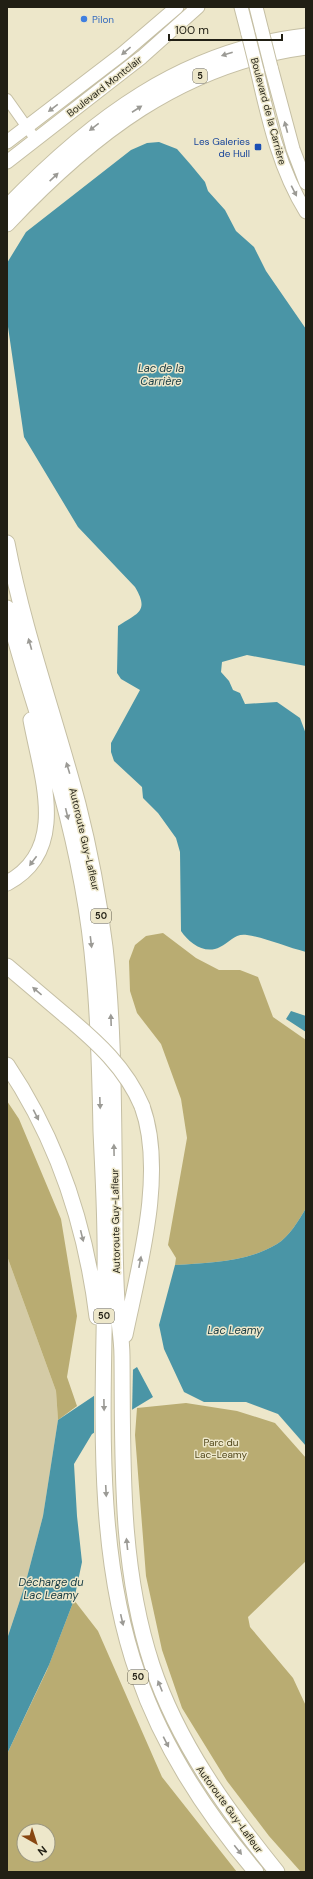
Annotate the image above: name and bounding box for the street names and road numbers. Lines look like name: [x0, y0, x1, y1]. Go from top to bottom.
street label: Boulevard Montclair: [64, 53, 145, 120]
street label: Boulevard de la Carrière: [248, 56, 289, 166]
road number: 5: [193, 69, 207, 83]
street label: Autoroute Guy-Lafleur: [66, 786, 103, 892]
road number: 50: [91, 909, 111, 923]
street label: Autoroute Guy-Lafleur: [108, 1168, 123, 1274]
road number: 50: [94, 1309, 114, 1323]
road number: 50: [128, 1670, 148, 1684]
street label: Autoroute Guy-Lafleur: [193, 1763, 266, 1856]

